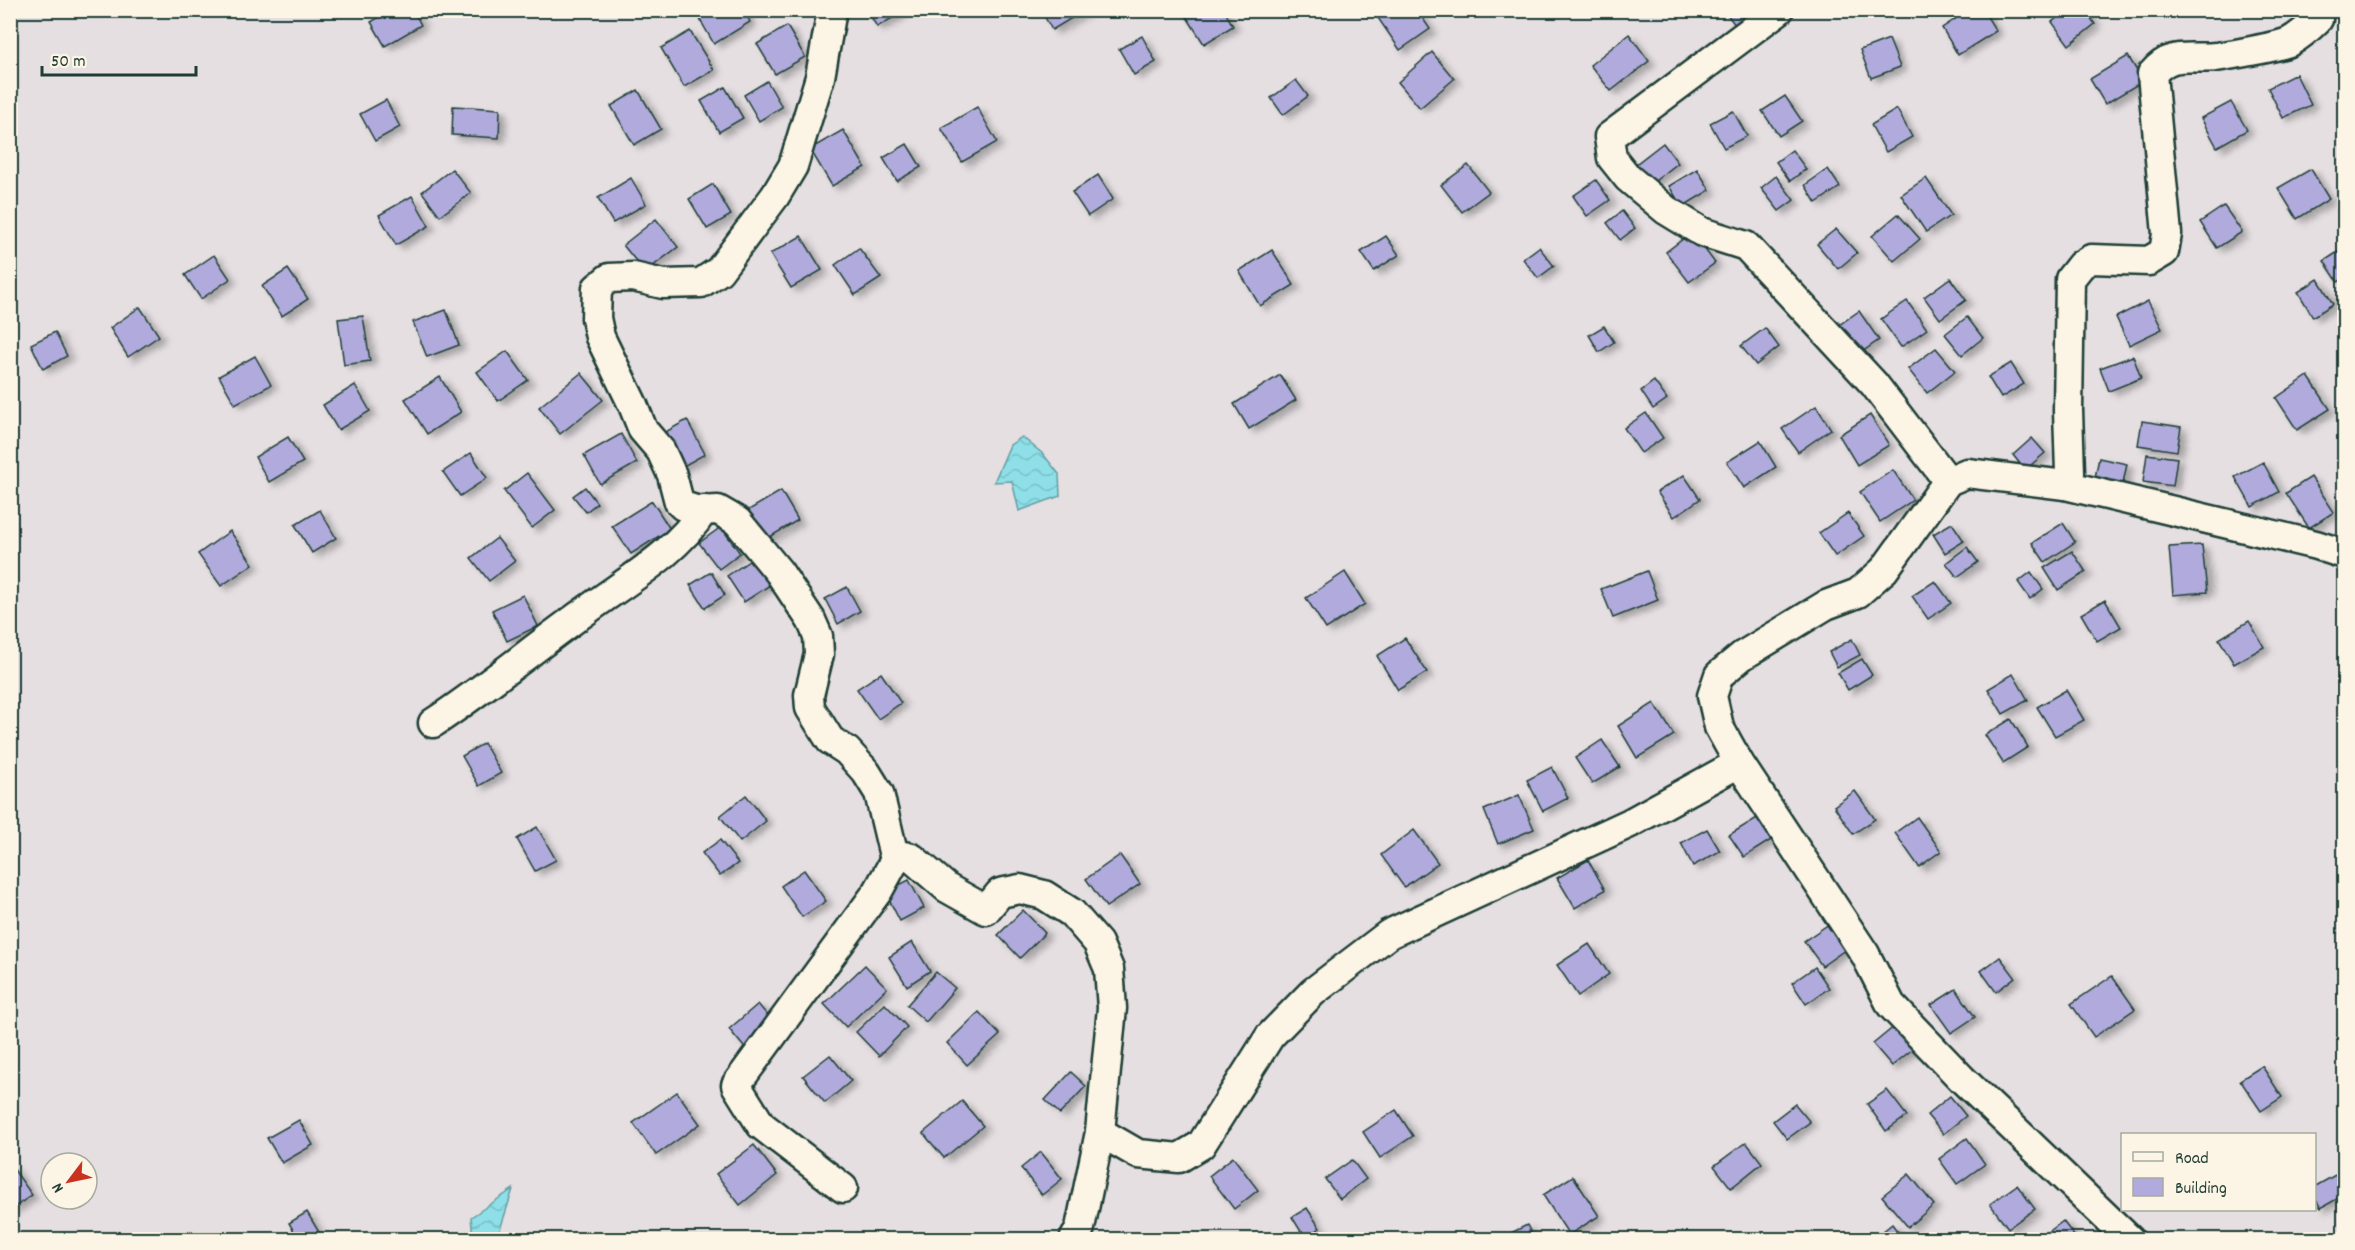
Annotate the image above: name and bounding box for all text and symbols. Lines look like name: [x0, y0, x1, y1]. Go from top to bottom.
scale bar: [42, 39, 196, 77]
text: 50 m: [51, 50, 86, 75]
legend: [2121, 1133, 2316, 1211]
text: Road: [2175, 1147, 2209, 1172]
north arrow: [39, 1151, 99, 1211]
text: Building: [2175, 1177, 2227, 1202]
text: N: [47, 1178, 70, 1197]

